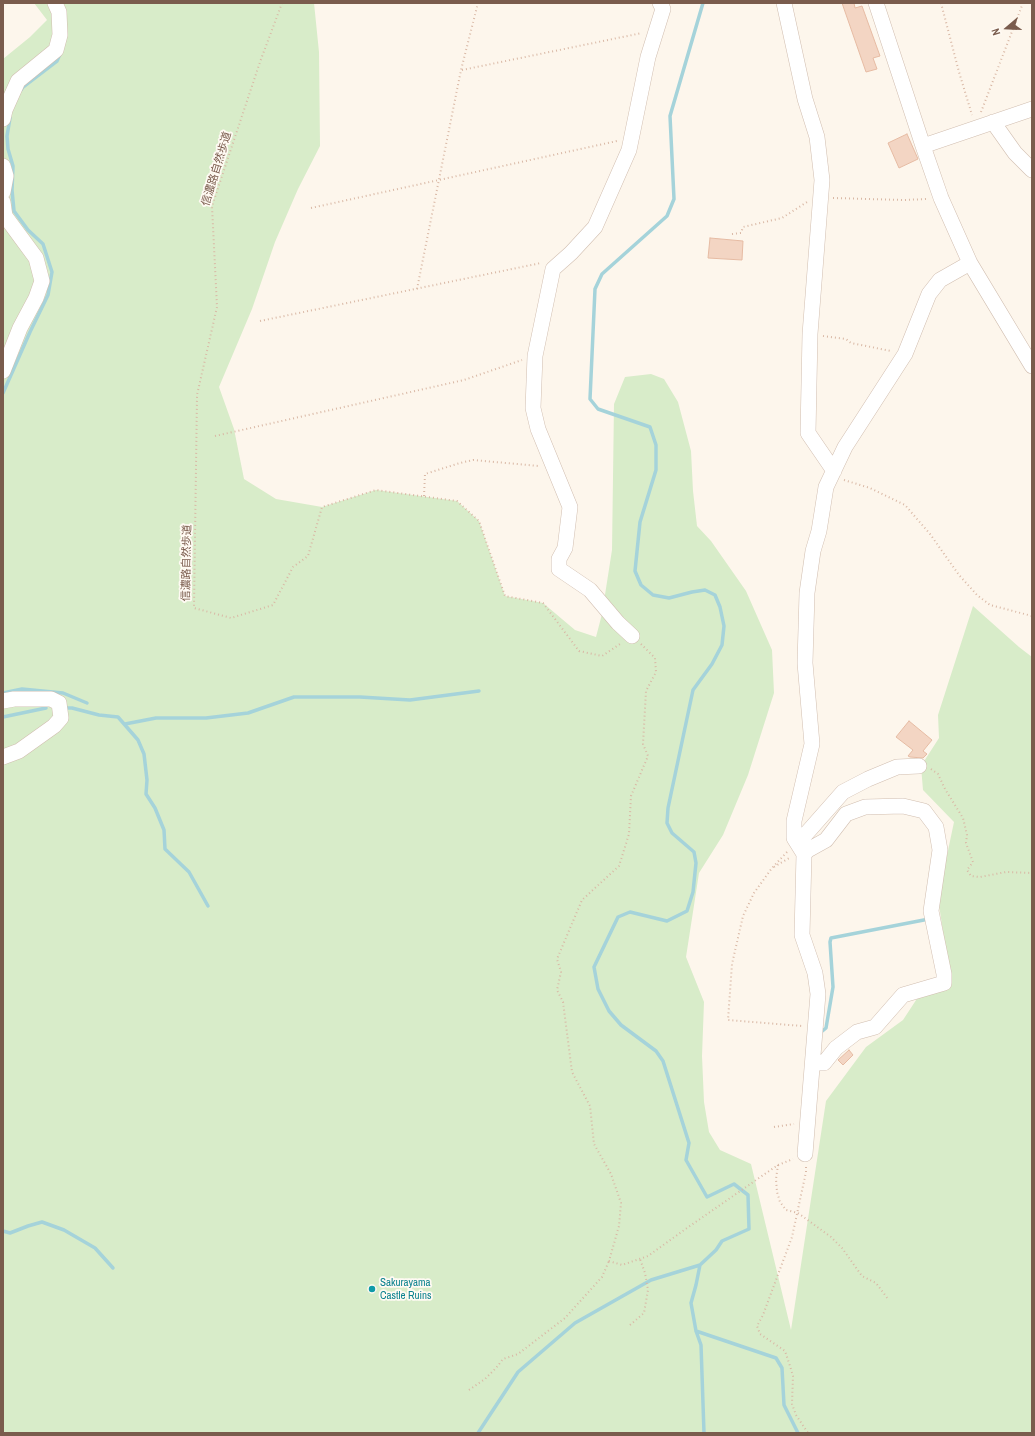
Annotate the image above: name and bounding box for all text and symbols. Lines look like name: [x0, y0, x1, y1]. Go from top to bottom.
north arrow: [987, 8, 1027, 48]
text: N: [988, 27, 1003, 37]
street label: 信濃路自然歩道: [199, 130, 235, 208]
street label: 信濃路自然歩道: [180, 524, 194, 602]
place label: Sakurayama Castle Ruins: [380, 1276, 432, 1302]
marker: Sakurayama Castle Ruins: [367, 1284, 377, 1294]

